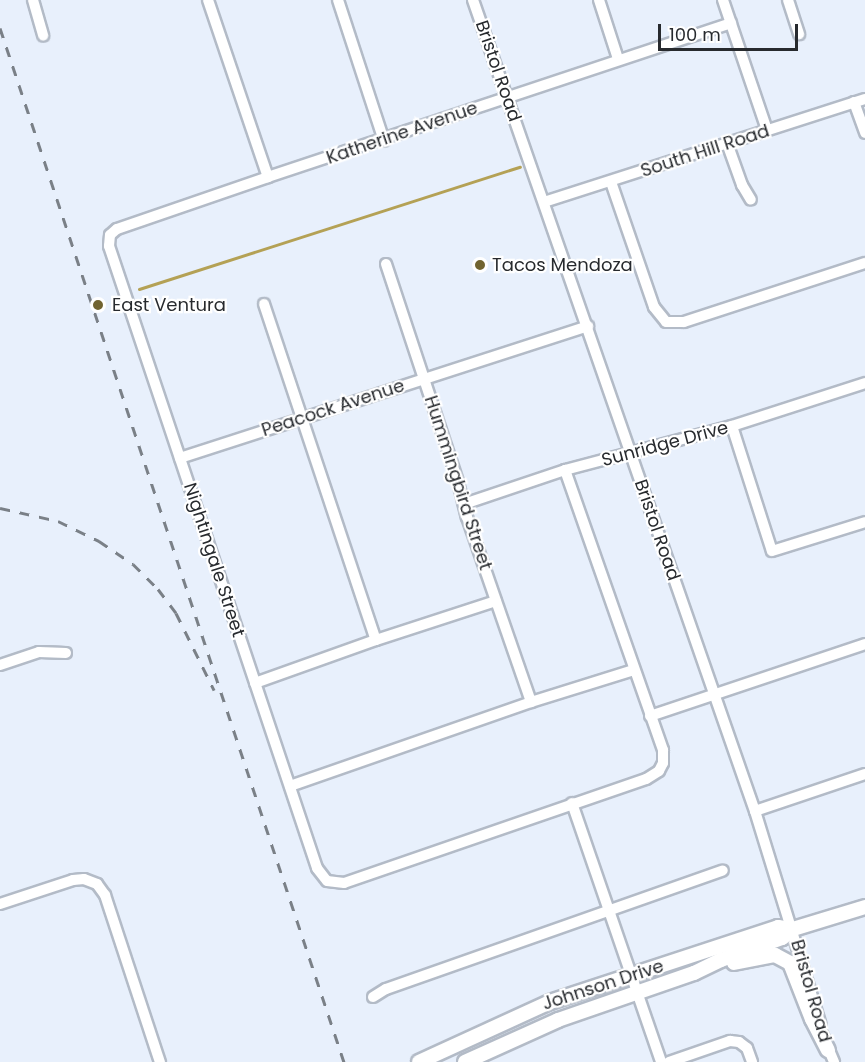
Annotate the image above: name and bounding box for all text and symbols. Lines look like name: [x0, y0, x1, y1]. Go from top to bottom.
scale bar: [661, 12, 800, 50]
street label: Bristol Road: [471, 18, 525, 124]
text: 100 m: [669, 22, 721, 47]
street label: Katherine Avenue: [324, 97, 480, 169]
street label: South Hill Road: [638, 120, 772, 182]
place label: Tacos Mendoza: [492, 254, 633, 276]
marker: Tacos Mendoza: [473, 258, 487, 272]
place label: East Ventura: [112, 294, 226, 316]
marker: East Ventura: [89, 296, 107, 314]
street label: Peacock Avenue: [259, 375, 407, 441]
street label: Hummingbird Street: [420, 393, 496, 573]
street label: Sunridge Drive: [599, 417, 731, 471]
street label: Bristol Road: [630, 477, 684, 583]
street label: Nightingale Street: [179, 480, 249, 640]
street label: Bristol Road: [786, 937, 836, 1045]
street label: Johnson Drive: [540, 955, 666, 1015]

